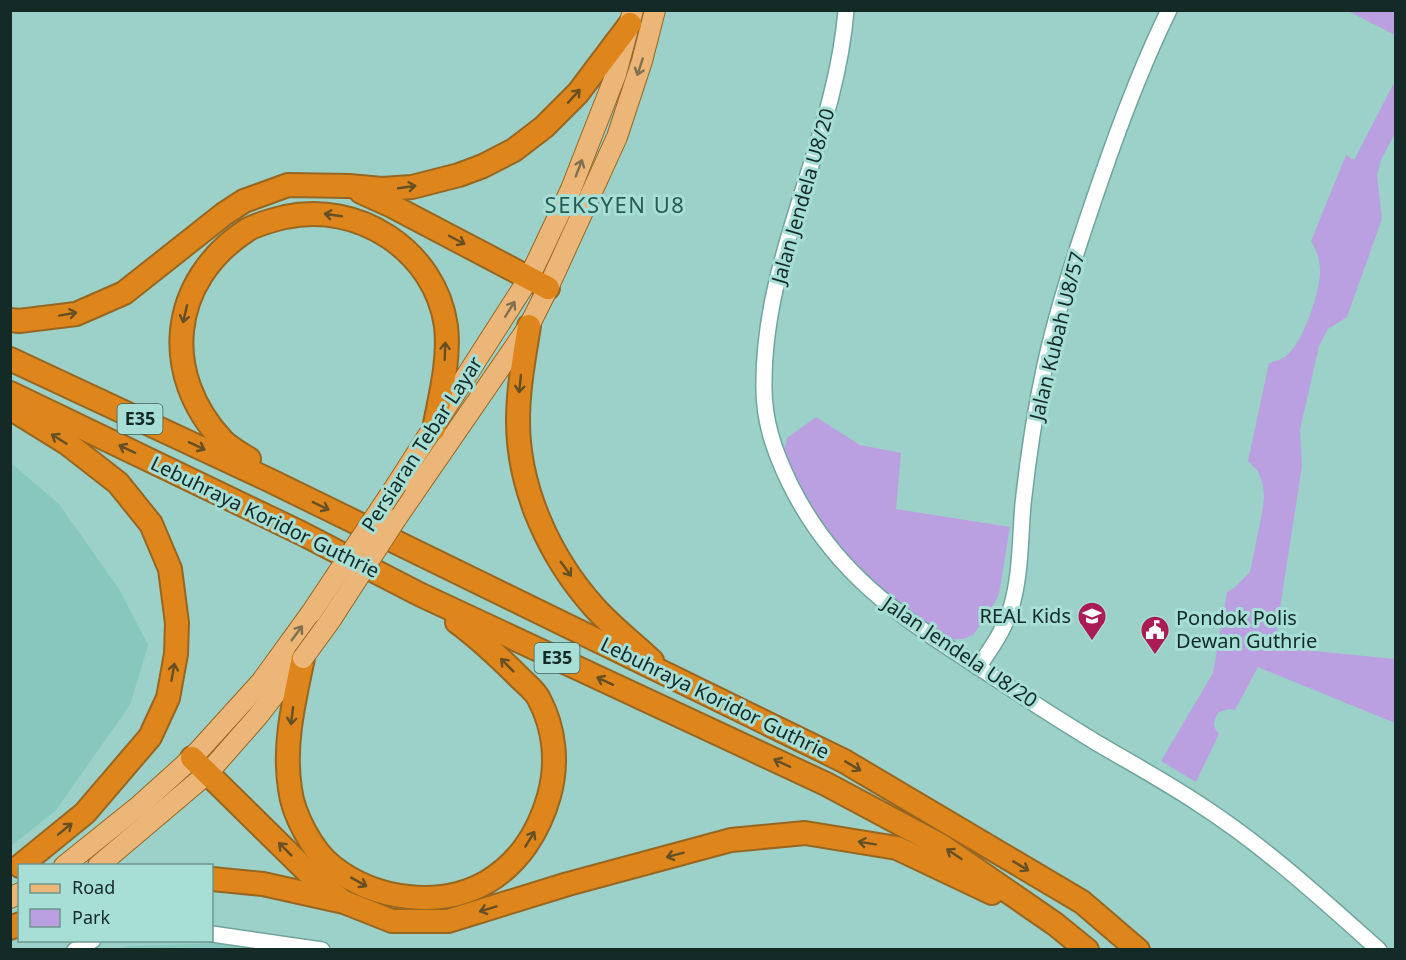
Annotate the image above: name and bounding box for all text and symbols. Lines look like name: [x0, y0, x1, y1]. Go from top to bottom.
one-way arrow: [634, 57, 645, 76]
one-way arrow: [567, 89, 581, 104]
street label: Jalan Jendela U8/20: [764, 105, 840, 289]
one-way arrow: [575, 159, 586, 177]
one-way arrow: [396, 181, 416, 192]
district label: SEKSYEN U8: [545, 189, 685, 219]
one-way arrow: [323, 210, 343, 221]
one-way arrow: [448, 235, 466, 246]
street label: Jalan Kubah U8/57: [1022, 249, 1091, 425]
one-way arrow: [504, 301, 516, 318]
one-way arrow: [179, 304, 191, 323]
one-way arrow: [58, 309, 78, 320]
one-way arrow: [440, 341, 451, 361]
street label: Persiaran Tebar Layar: [355, 351, 488, 536]
one-way arrow: [515, 373, 526, 393]
road number: E35: [118, 404, 162, 434]
one-way arrow: [51, 432, 68, 444]
one-way arrow: [187, 441, 205, 453]
one-way arrow: [119, 443, 137, 455]
street label: Lebuhraya Koridor Guthrie: [146, 449, 384, 584]
one-way arrow: [312, 500, 330, 512]
one-way arrow: [559, 560, 572, 576]
street label: Jalan Jendela U8/20: [876, 589, 1043, 713]
school or university icon: REAL Kids: [1076, 600, 1108, 642]
place label: REAL Kids: [980, 602, 1071, 629]
place label: Pondok Polis Dewan Guthrie: [1176, 604, 1317, 654]
public building icon: Pondok Polis Dewan Guthrie: [1139, 614, 1171, 656]
one-way arrow: [291, 625, 303, 641]
street label: Lebuhraya Koridor Guthrie: [596, 630, 834, 765]
road number: E35: [534, 643, 580, 673]
one-way arrow: [499, 657, 514, 672]
one-way arrow: [168, 663, 179, 682]
one-way arrow: [597, 674, 615, 686]
one-way arrow: [286, 705, 297, 725]
one-way arrow: [773, 757, 791, 769]
one-way arrow: [844, 761, 861, 773]
one-way arrow: [57, 823, 73, 836]
one-way arrow: [525, 831, 537, 848]
one-way arrow: [858, 838, 878, 849]
one-way arrow: [277, 841, 292, 856]
one-way arrow: [946, 848, 963, 860]
one-way arrow: [666, 849, 685, 861]
one-way arrow: [1012, 860, 1029, 872]
legend: [18, 864, 213, 942]
text: Road: [72, 875, 115, 899]
one-way arrow: [350, 876, 367, 888]
one-way arrow: [479, 904, 498, 915]
text: Park: [72, 905, 110, 929]

